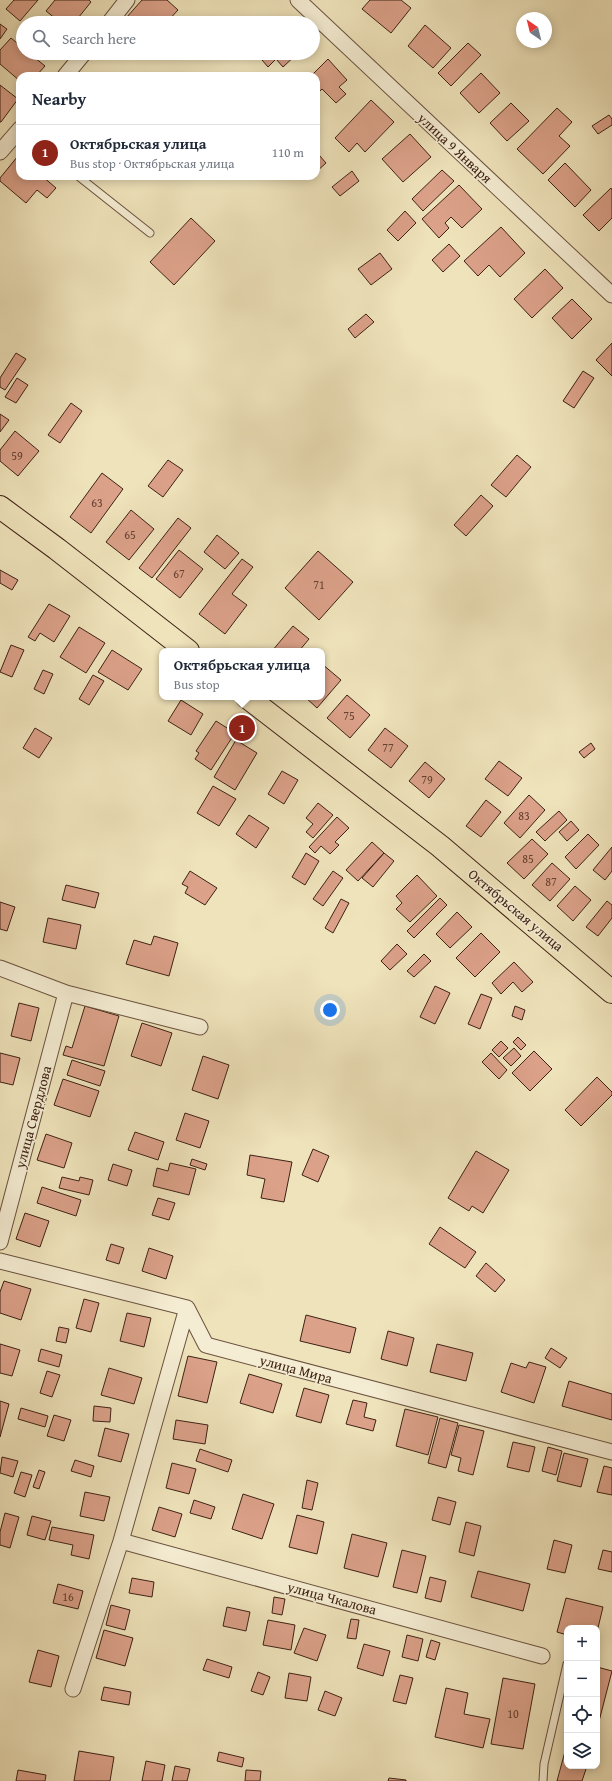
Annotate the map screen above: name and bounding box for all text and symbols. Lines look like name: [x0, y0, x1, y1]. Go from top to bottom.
north arrow: [516, 12, 552, 48]
search box: [16, 16, 320, 60]
icon: search: [30, 27, 52, 49]
text: Search here: [62, 28, 136, 49]
text: Nearby: [32, 86, 86, 111]
street label: улица 9 Января: [413, 108, 497, 188]
text: Октябрьская улица: [70, 133, 206, 154]
text: 1: [42, 143, 48, 162]
text: 110 m: [272, 143, 304, 162]
text: Bus stop · Октябрьская улица: [70, 154, 234, 173]
house number: 59: [11, 447, 23, 464]
house number: 63: [91, 494, 103, 511]
house number: 65: [124, 526, 136, 543]
house number: 67: [173, 565, 185, 582]
house number: 71: [313, 576, 325, 593]
popup: [159, 648, 325, 700]
text: Октябрьская улица: [174, 654, 310, 675]
text: Bus stop: [174, 675, 220, 694]
house number: 75: [343, 707, 355, 724]
pin: 1: [229, 713, 255, 743]
house number: 77: [382, 739, 394, 756]
house number: 79: [421, 771, 433, 788]
house number: 83: [518, 807, 530, 824]
house number: 85: [522, 850, 534, 867]
street label: Октябрьская улица: [464, 864, 568, 956]
house number: 87: [545, 873, 557, 890]
your location: [320, 1000, 340, 1020]
street label: улица Свердлова: [9, 1063, 56, 1171]
street label: улица Мира: [257, 1349, 335, 1388]
street label: улица Чкалова: [284, 1576, 379, 1620]
house number: 16: [62, 1588, 74, 1605]
map controls: [564, 1625, 600, 1769]
button: +: [564, 1625, 600, 1661]
button: −: [564, 1661, 600, 1697]
button: locate: [564, 1697, 600, 1733]
house number: 10: [507, 1705, 519, 1722]
button: layers: [564, 1733, 600, 1769]

